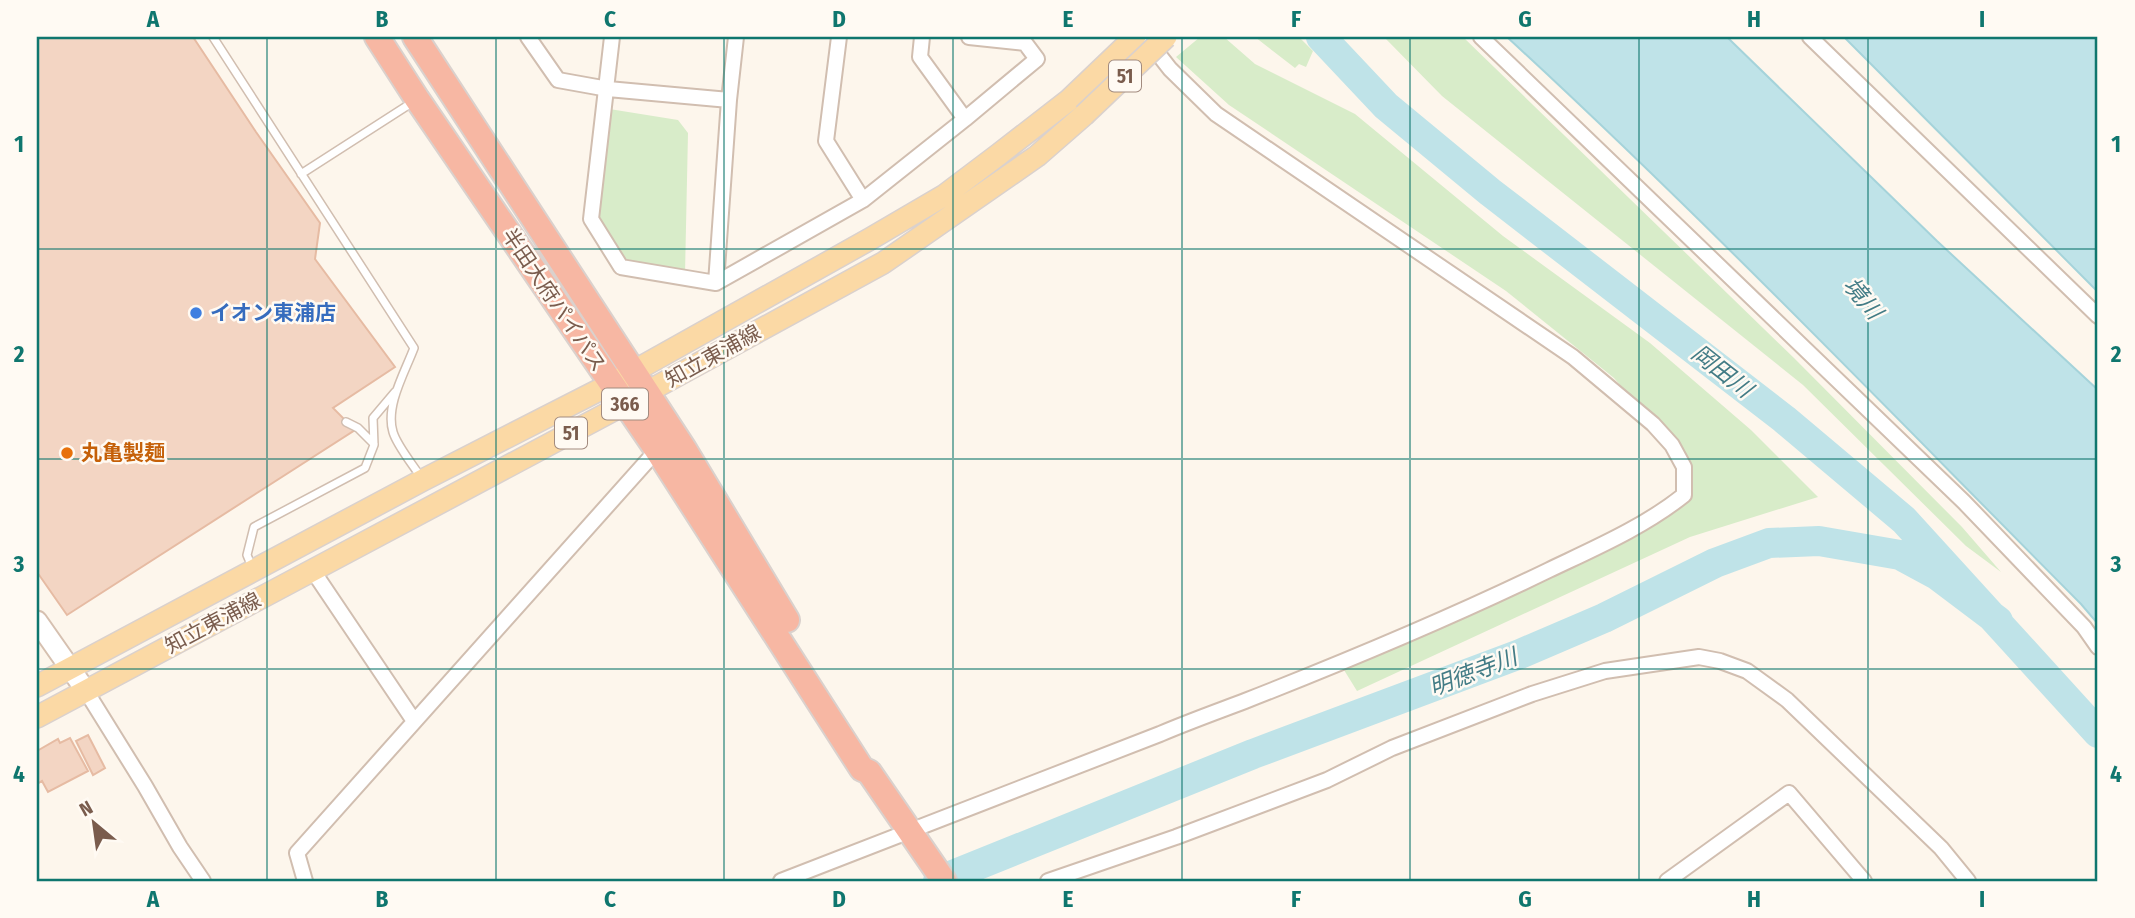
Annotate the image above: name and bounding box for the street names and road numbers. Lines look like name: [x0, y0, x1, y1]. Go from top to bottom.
road number: 51: [1109, 60, 1141, 92]
street label: 半田大府パイパス: [496, 223, 612, 377]
street label: 知立東浦線: [661, 319, 765, 393]
road number: 366: [602, 388, 648, 420]
road number: 51: [555, 418, 587, 448]
street label: 知立東浦線: [161, 587, 265, 659]

